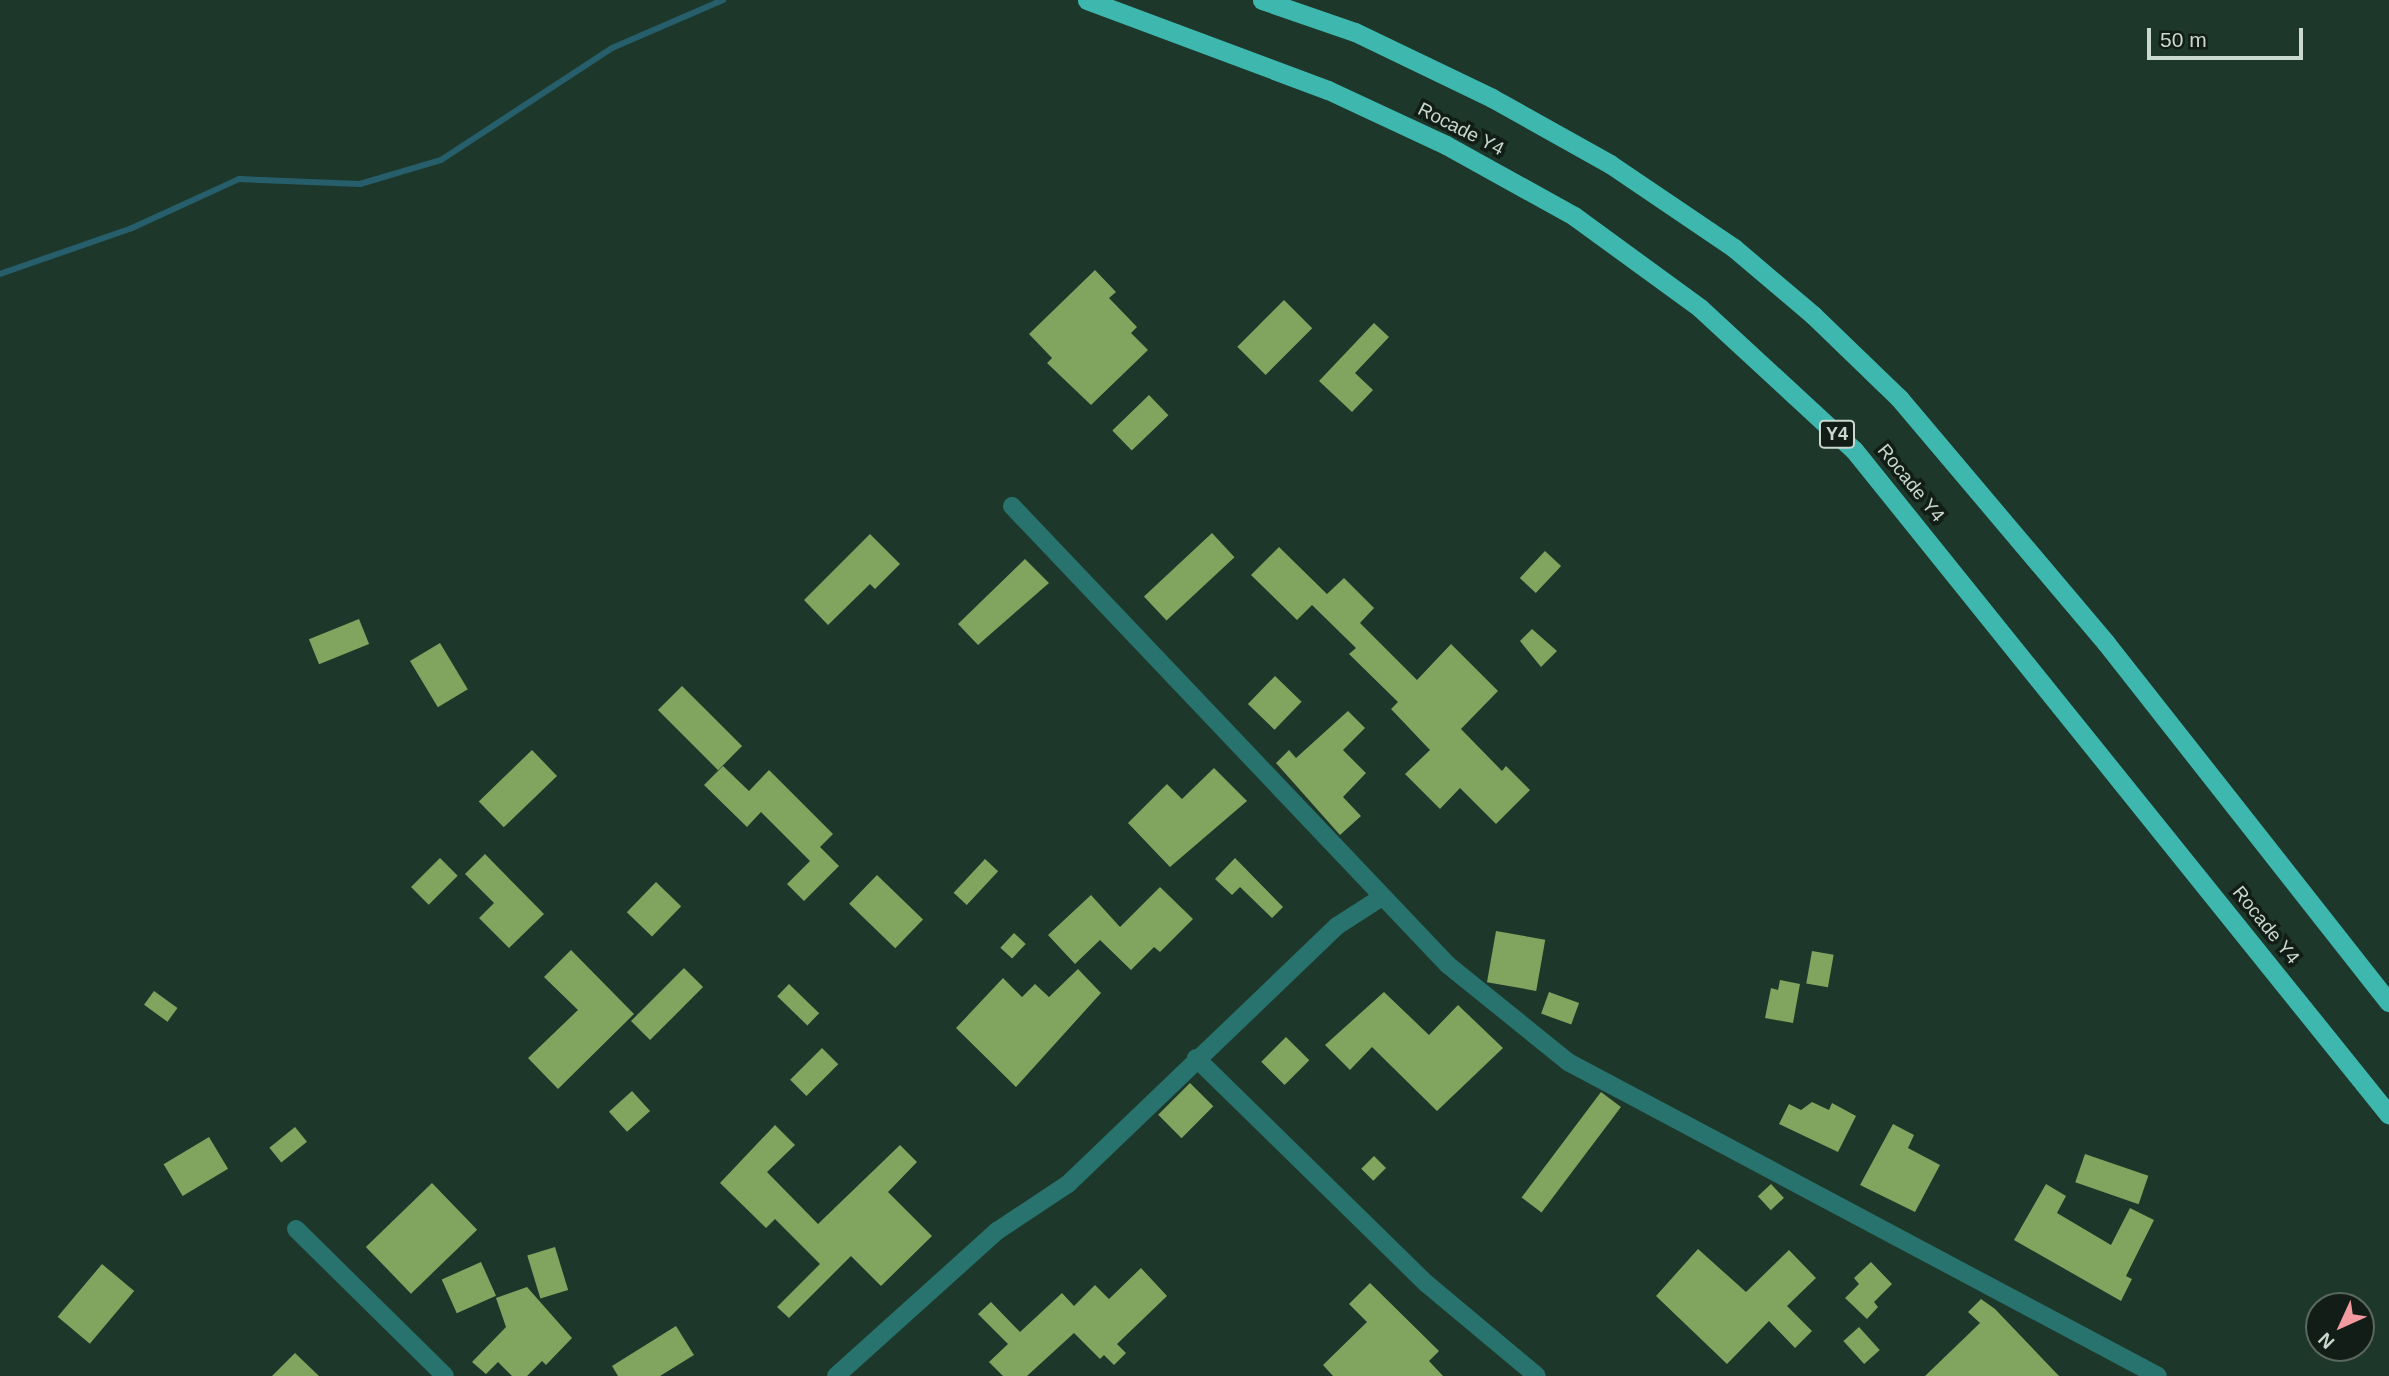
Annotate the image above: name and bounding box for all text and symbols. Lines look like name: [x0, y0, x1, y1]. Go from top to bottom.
scale bar: [2151, 14, 2307, 58]
text: 50 m: [2160, 28, 2207, 51]
street label: Rocade Y4: [1414, 98, 1508, 160]
road number: Y4: [1818, 420, 1856, 448]
street label: Rocade Y4: [1873, 439, 1949, 527]
street label: Rocade Y4: [2228, 881, 2304, 969]
north arrow: [2305, 1292, 2375, 1362]
text: N: [2314, 1329, 2338, 1353]

